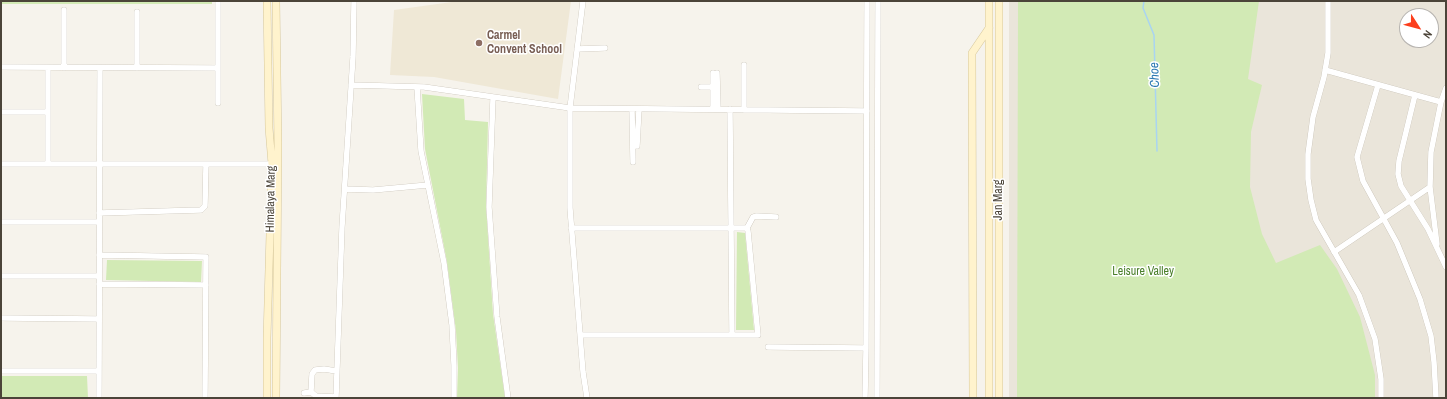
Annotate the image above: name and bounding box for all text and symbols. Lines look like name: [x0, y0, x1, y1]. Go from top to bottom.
north arrow: [1399, 8, 1439, 48]
text: N: [1420, 28, 1435, 41]
place label: Carmel Convent School: [487, 29, 562, 57]
marker: Carmel Convent School: [474, 38, 484, 48]
water label: Choe: [1147, 62, 1163, 88]
street label: Himalaya Marg: [263, 166, 279, 232]
street label: Jan Marg: [992, 179, 1006, 221]
park label: Leisure Valley: [1112, 265, 1174, 279]

